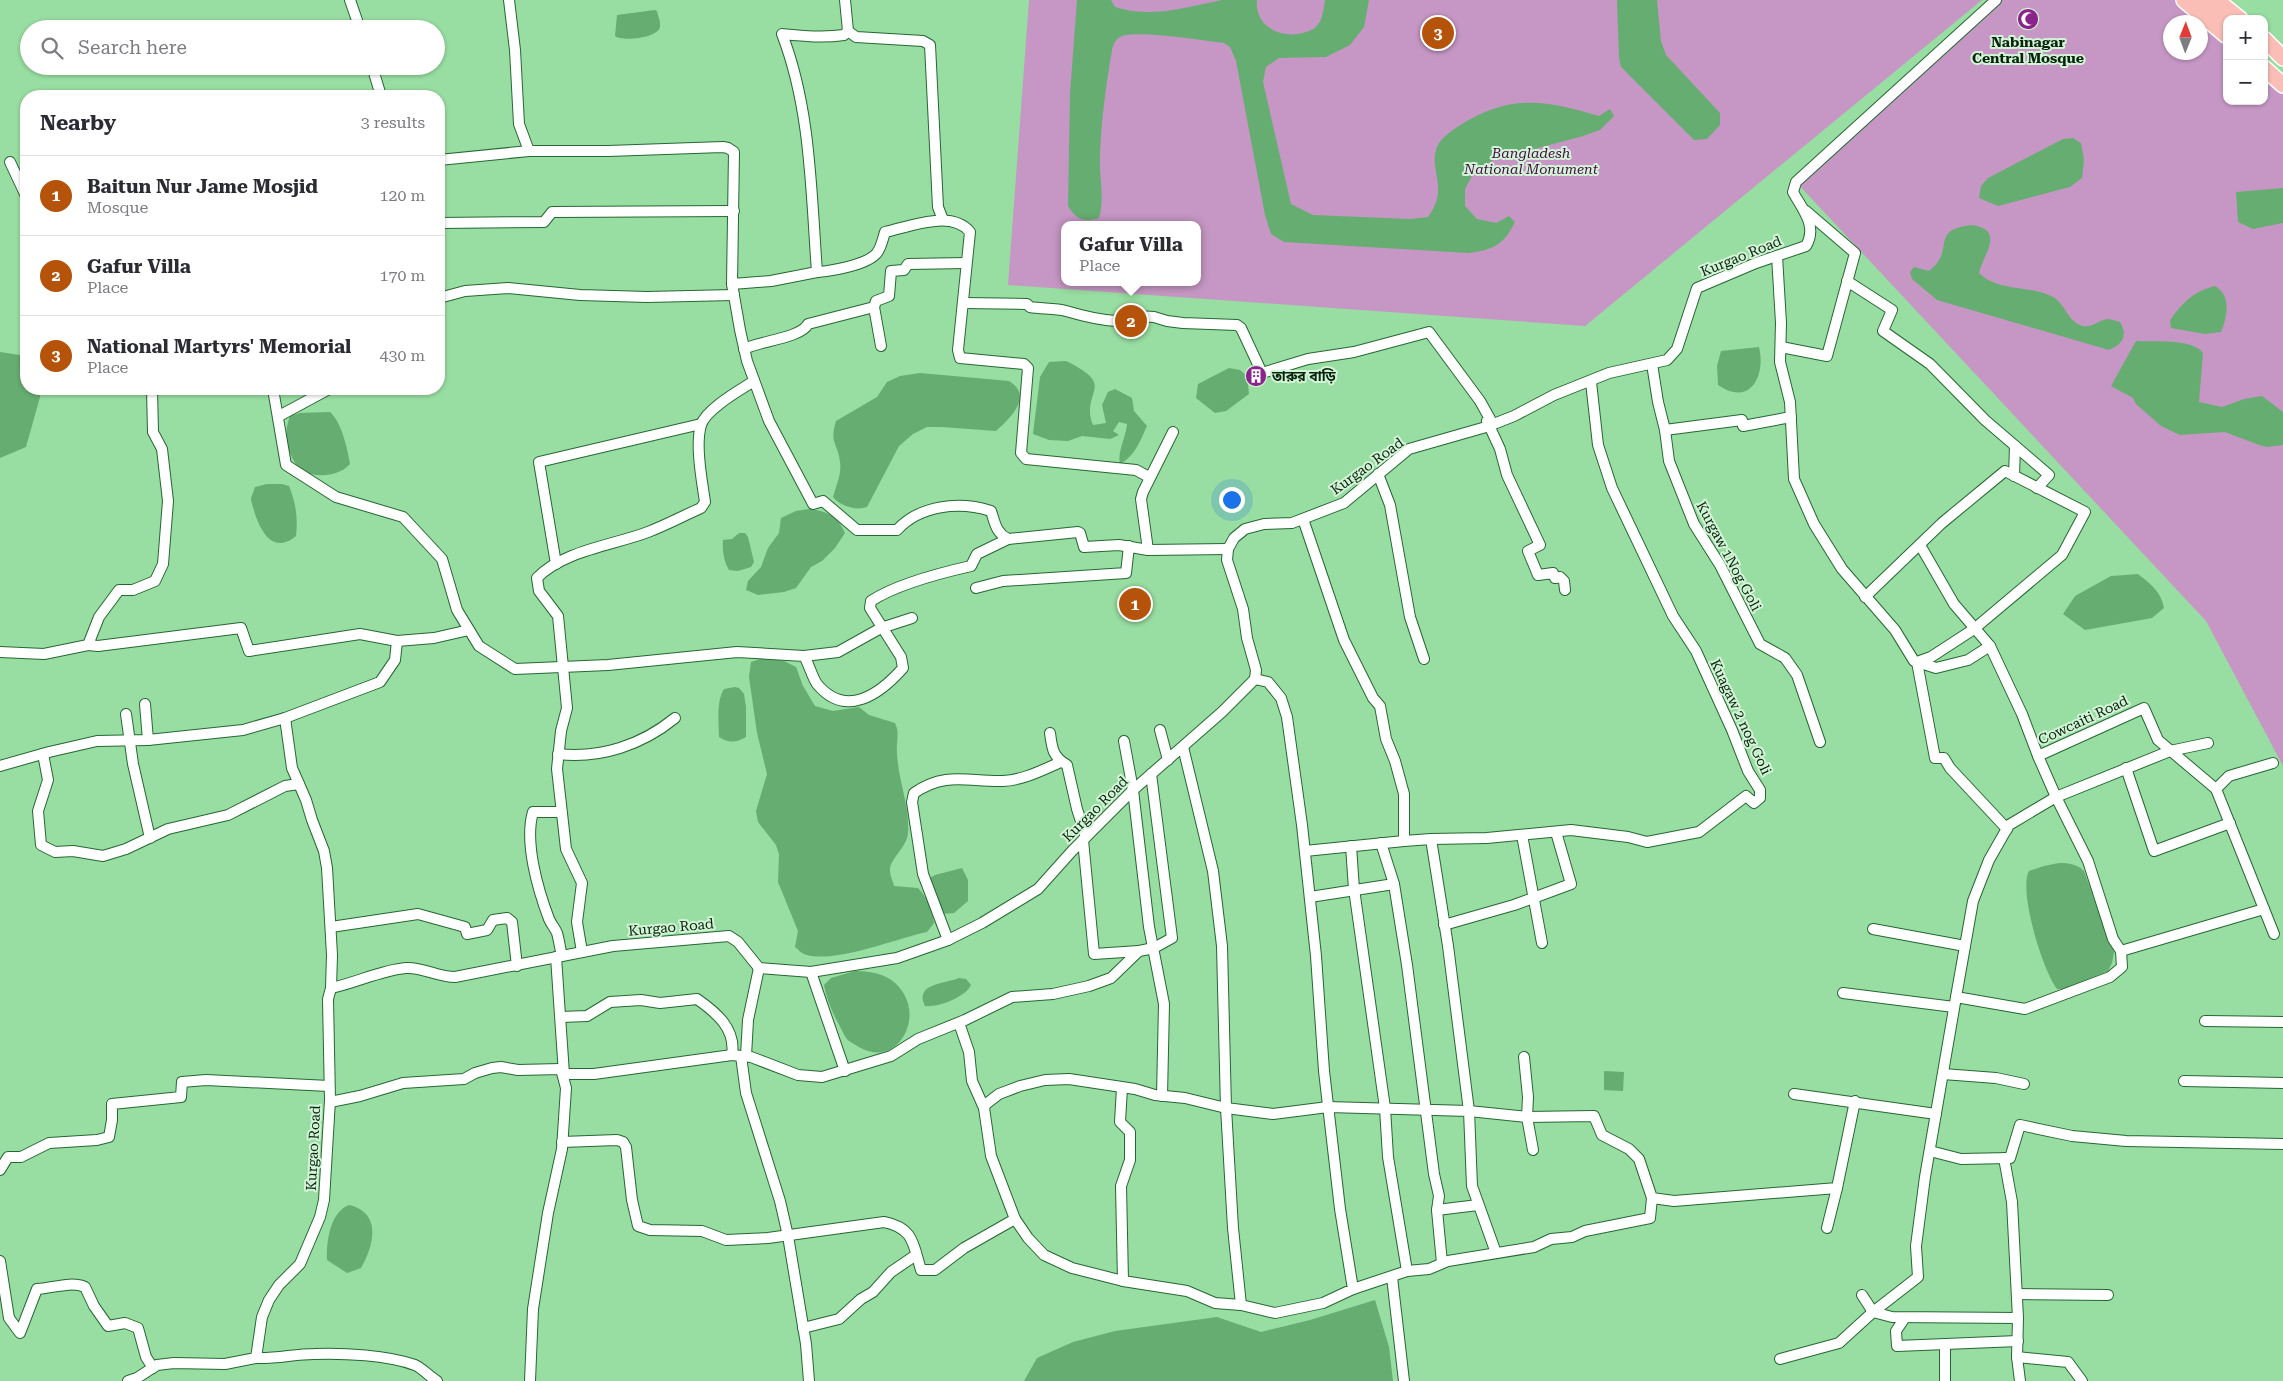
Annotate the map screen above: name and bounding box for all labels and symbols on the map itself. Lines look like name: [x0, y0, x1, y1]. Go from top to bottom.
mosque icon: Nabinagar Central Mosque: [2016, 7, 2040, 31]
pin: 3: [1422, 14, 1454, 52]
north arrow: [2163, 15, 2208, 60]
place label: Nabinagar Central Mosque: [1972, 34, 2084, 66]
park label: Bangladesh National Monument: [1463, 145, 1599, 177]
street label: Kurgao Road: [1698, 233, 1784, 279]
pin: 2: [1115, 302, 1147, 340]
building icon: তারুর বাড়ি: [1244, 364, 1268, 388]
place label: তারুর বাড়ি: [1271, 368, 1337, 384]
street label: Kurgao Road: [1328, 434, 1406, 498]
your location: [1219, 487, 1245, 513]
street label: Kurgaw 1Nog Goli: [1693, 499, 1765, 614]
pin: 1: [1119, 585, 1151, 623]
street label: Kuagaw 2 nog Goli: [1707, 657, 1775, 778]
street label: Cowcaiti Road: [2036, 692, 2130, 748]
street label: Kurgao Road: [1059, 773, 1131, 845]
street label: Kurgao Road: [628, 915, 714, 939]
street label: Kurgao Road: [303, 1105, 323, 1191]

